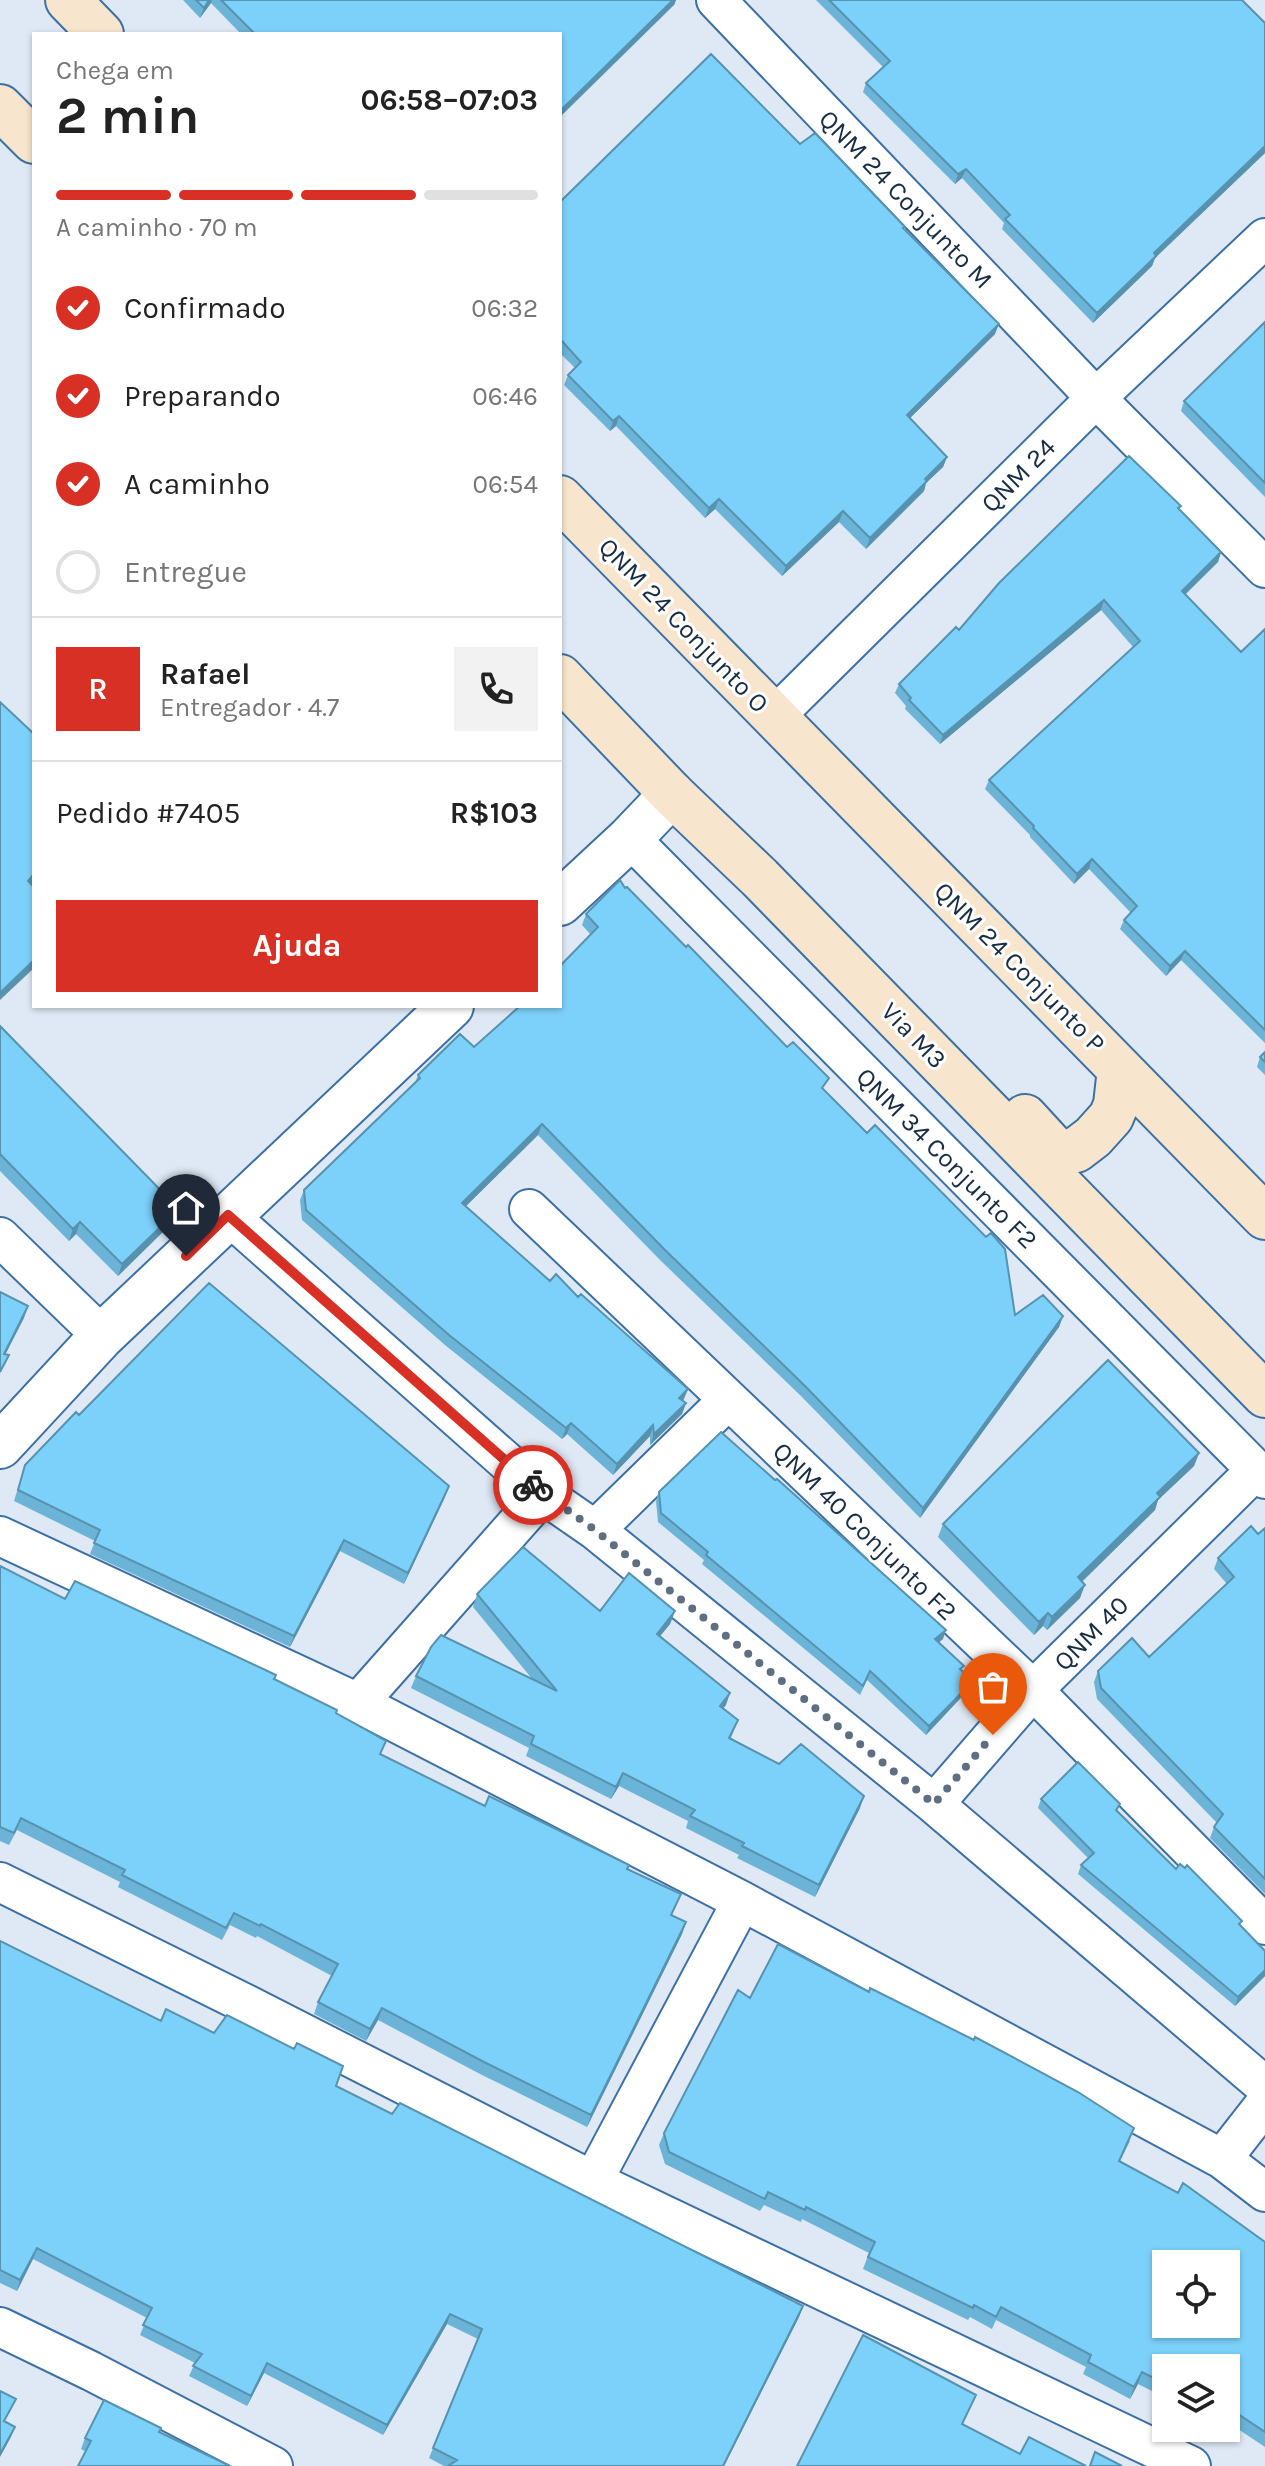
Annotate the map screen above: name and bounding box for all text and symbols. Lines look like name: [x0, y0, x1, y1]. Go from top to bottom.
text: Chega em: [56, 55, 174, 86]
text: 06:58–07:03: [361, 82, 538, 118]
text: 2 min: [56, 85, 199, 146]
street label: QNM 24 Conjunto M: [812, 104, 999, 295]
text: A caminho · 70 m: [56, 212, 258, 243]
icon: check: [56, 286, 100, 330]
text: Confirmado: [124, 290, 286, 326]
text: 06:32: [471, 293, 538, 324]
icon: check: [56, 374, 100, 418]
text: Preparando: [124, 378, 281, 414]
text: 06:46: [472, 381, 538, 412]
street label: QNM 24: [975, 432, 1062, 519]
icon: check: [56, 462, 100, 506]
text: A caminho: [124, 466, 270, 502]
text: 06:54: [472, 469, 538, 500]
street label: QNM 24 Conjunto O: [592, 531, 775, 719]
text: Entregue: [124, 554, 247, 590]
button: phone: [454, 647, 538, 731]
text: Rafael: [160, 656, 250, 692]
text: R: [88, 671, 108, 707]
text: Entregador · 4.7: [160, 692, 339, 723]
text: Pedido #7405: [56, 795, 240, 831]
text: R$103: [450, 795, 538, 831]
street label: QNM 24 Conjunto P: [928, 876, 1111, 1059]
button: Ajuda: [56, 900, 538, 992]
street label: Via M3: [875, 996, 953, 1075]
street label: QNM 34 Conjunto F2: [850, 1061, 1044, 1255]
pin: [152, 1174, 220, 1256]
icon: home: [164, 1186, 208, 1230]
street label: QNM 40 Conjunto F2: [766, 1436, 963, 1627]
courier: [493, 1445, 573, 1525]
icon: bike: [511, 1463, 555, 1507]
street label: QNM 40: [1048, 1590, 1135, 1677]
pin: [959, 1653, 1027, 1735]
icon: bag: [971, 1665, 1015, 1709]
map controls: [1152, 2250, 1240, 2442]
button: locate: [1152, 2250, 1240, 2338]
button: layers: [1152, 2354, 1240, 2442]

